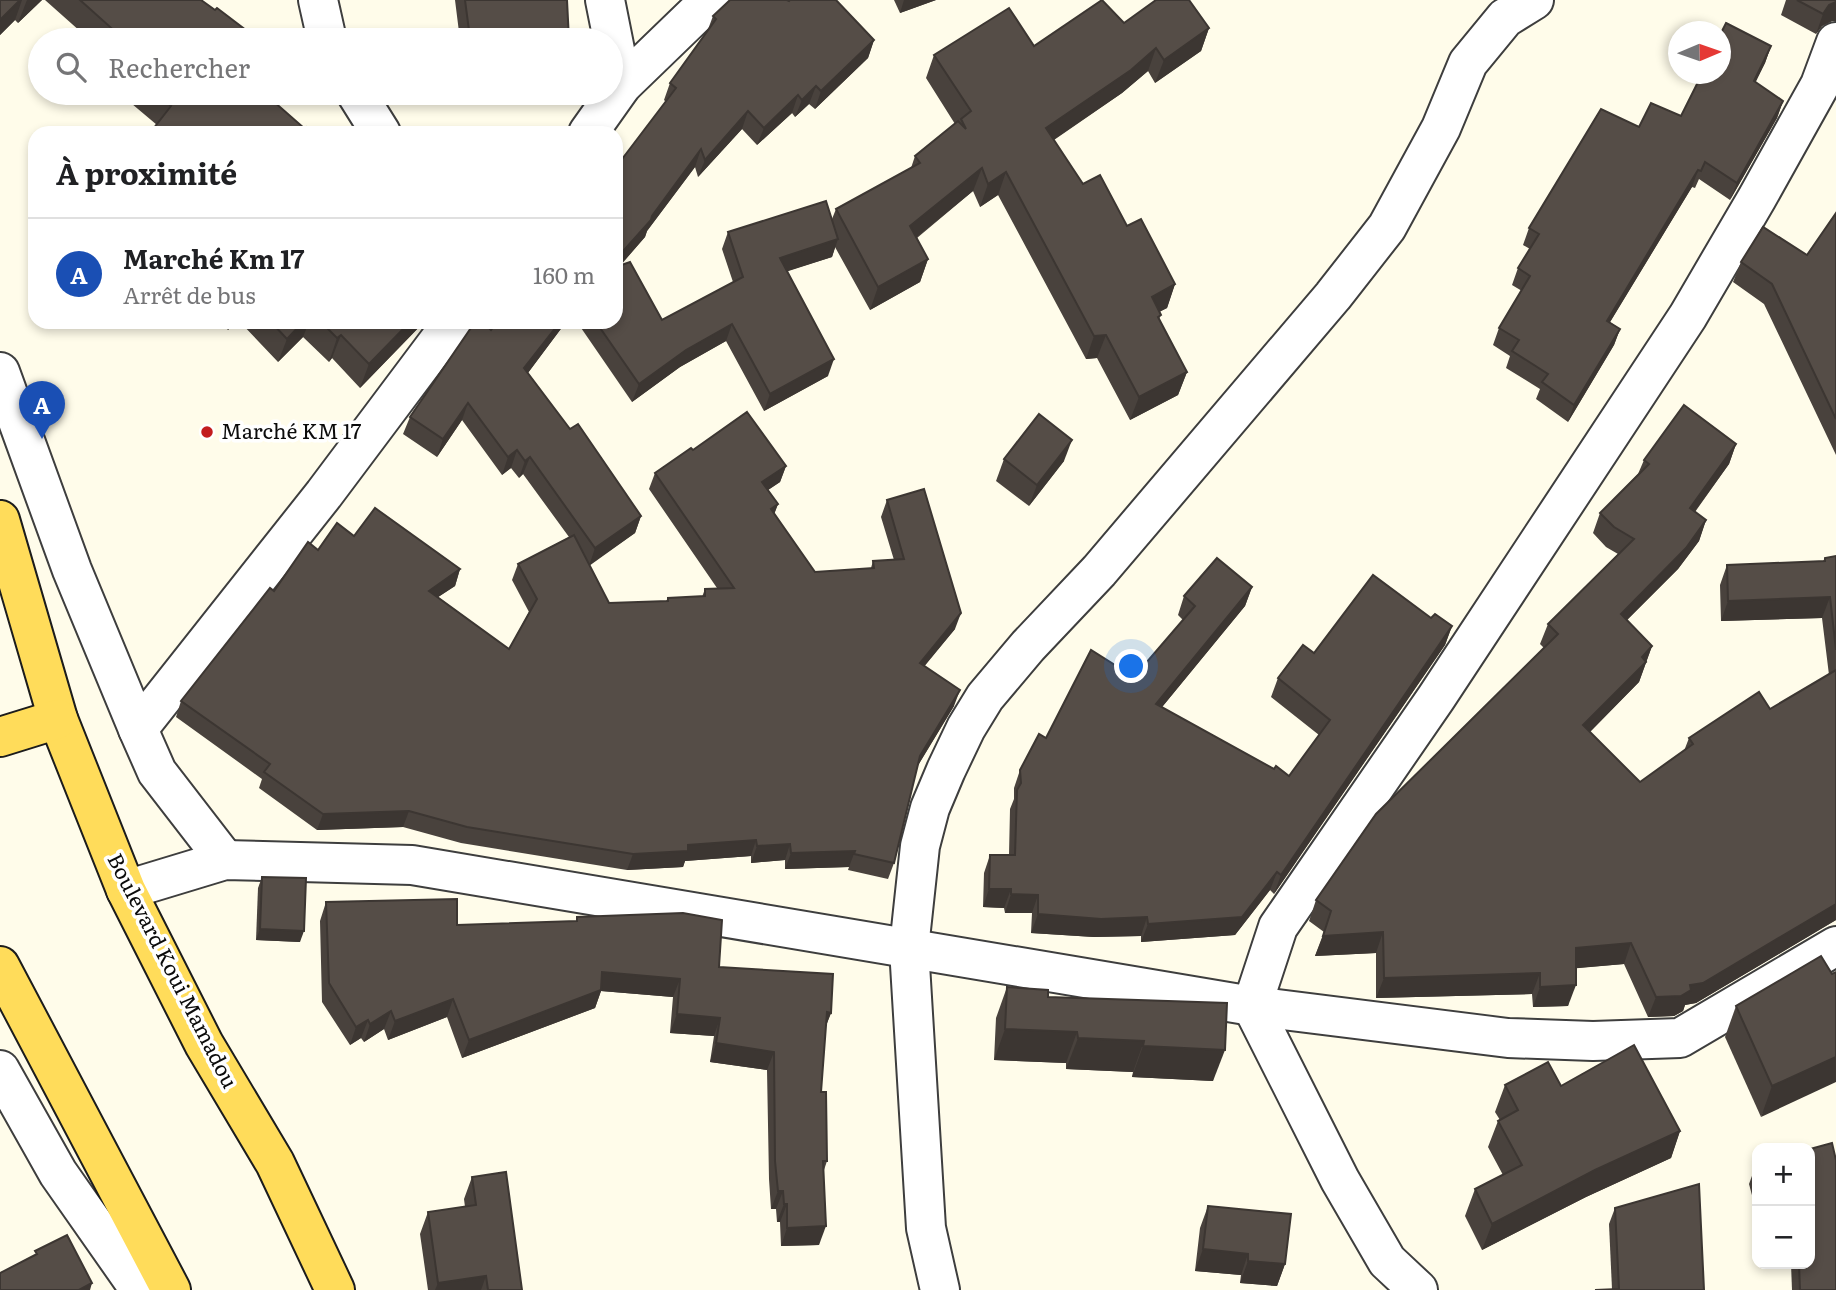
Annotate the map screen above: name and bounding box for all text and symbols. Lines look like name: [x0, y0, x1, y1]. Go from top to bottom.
north arrow: [1668, 21, 1731, 84]
search box: [28, 28, 623, 105]
text: Rechercher: [108, 47, 250, 86]
icon: search: [52, 48, 90, 86]
text: À proximité: [56, 150, 237, 194]
text: Marché Km 17: [123, 238, 304, 277]
text: A: [70, 257, 88, 291]
text: 160 m: [533, 257, 595, 291]
text: Arrêt de bus: [123, 277, 256, 311]
pin: A: [19, 381, 65, 439]
place label: Marché KM 17: [221, 414, 362, 445]
marker: Marché KM 17: [199, 424, 215, 440]
your location: [1114, 649, 1148, 683]
street label: Boulevard Koui Mamadou: [101, 847, 247, 1093]
map controls: [1752, 1143, 1815, 1269]
button: +: [1752, 1143, 1815, 1206]
button: −: [1752, 1206, 1815, 1269]

